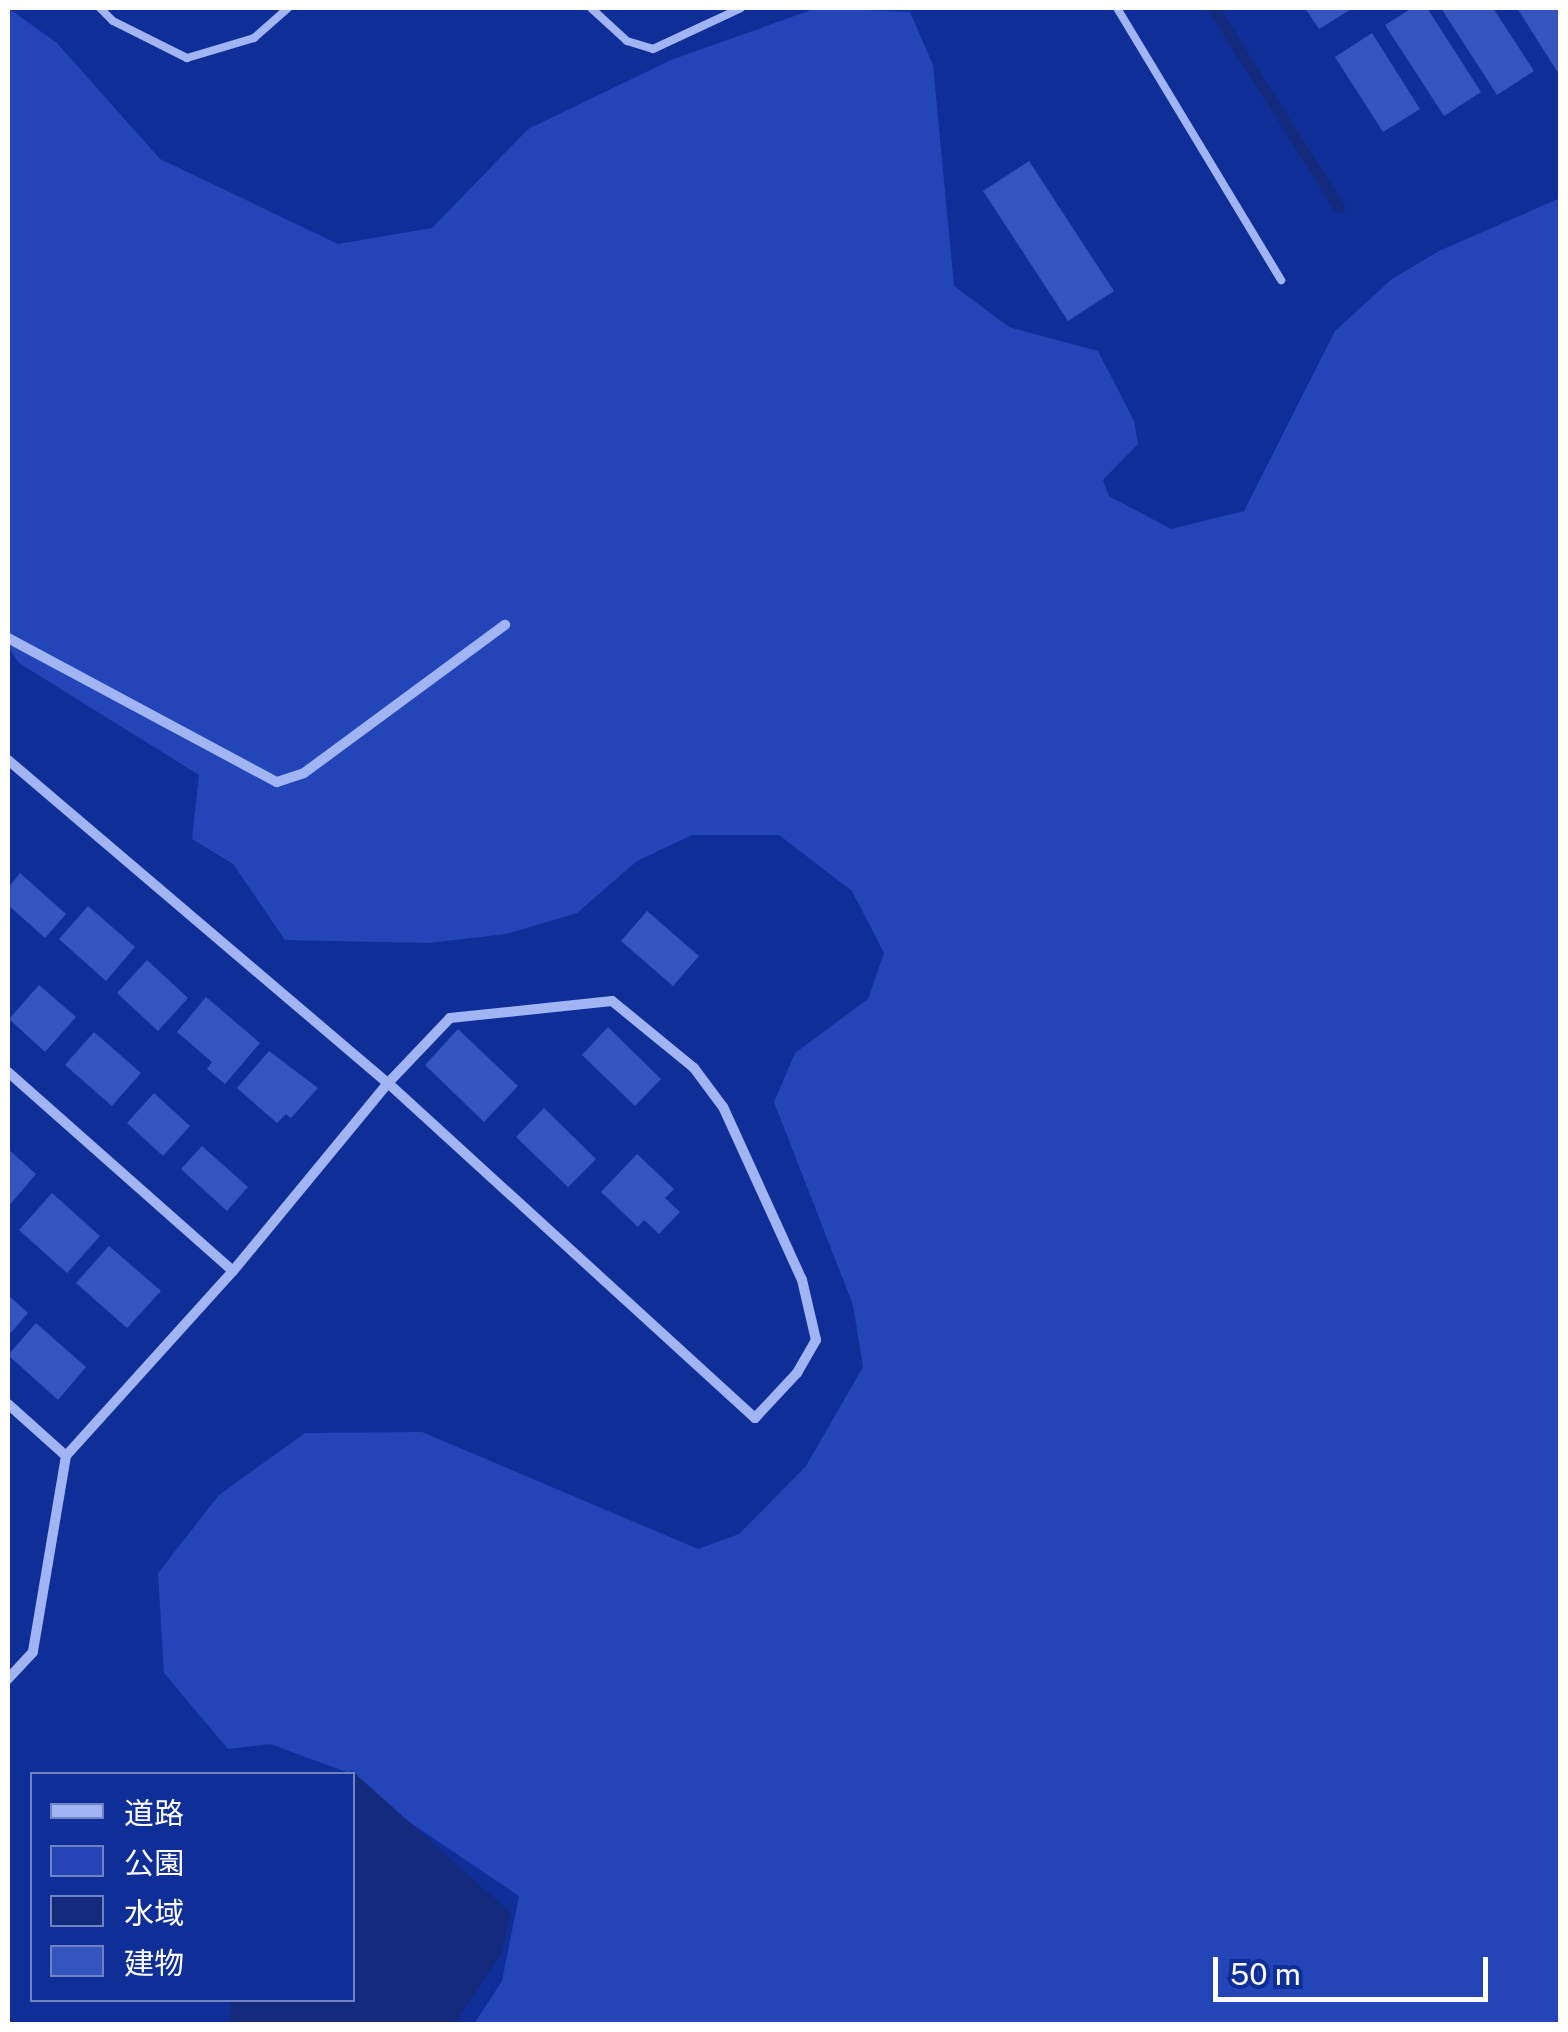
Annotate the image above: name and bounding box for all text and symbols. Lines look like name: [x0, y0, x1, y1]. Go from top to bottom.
legend: [30, 1772, 355, 2002]
text: 道路: [124, 1795, 184, 1831]
text: 公園: [124, 1845, 184, 1881]
text: 水域: [124, 1895, 184, 1931]
scale bar: [1218, 1937, 1493, 1999]
text: 建物: [124, 1945, 184, 1981]
text: 50 m: [1230, 1956, 1301, 1992]

